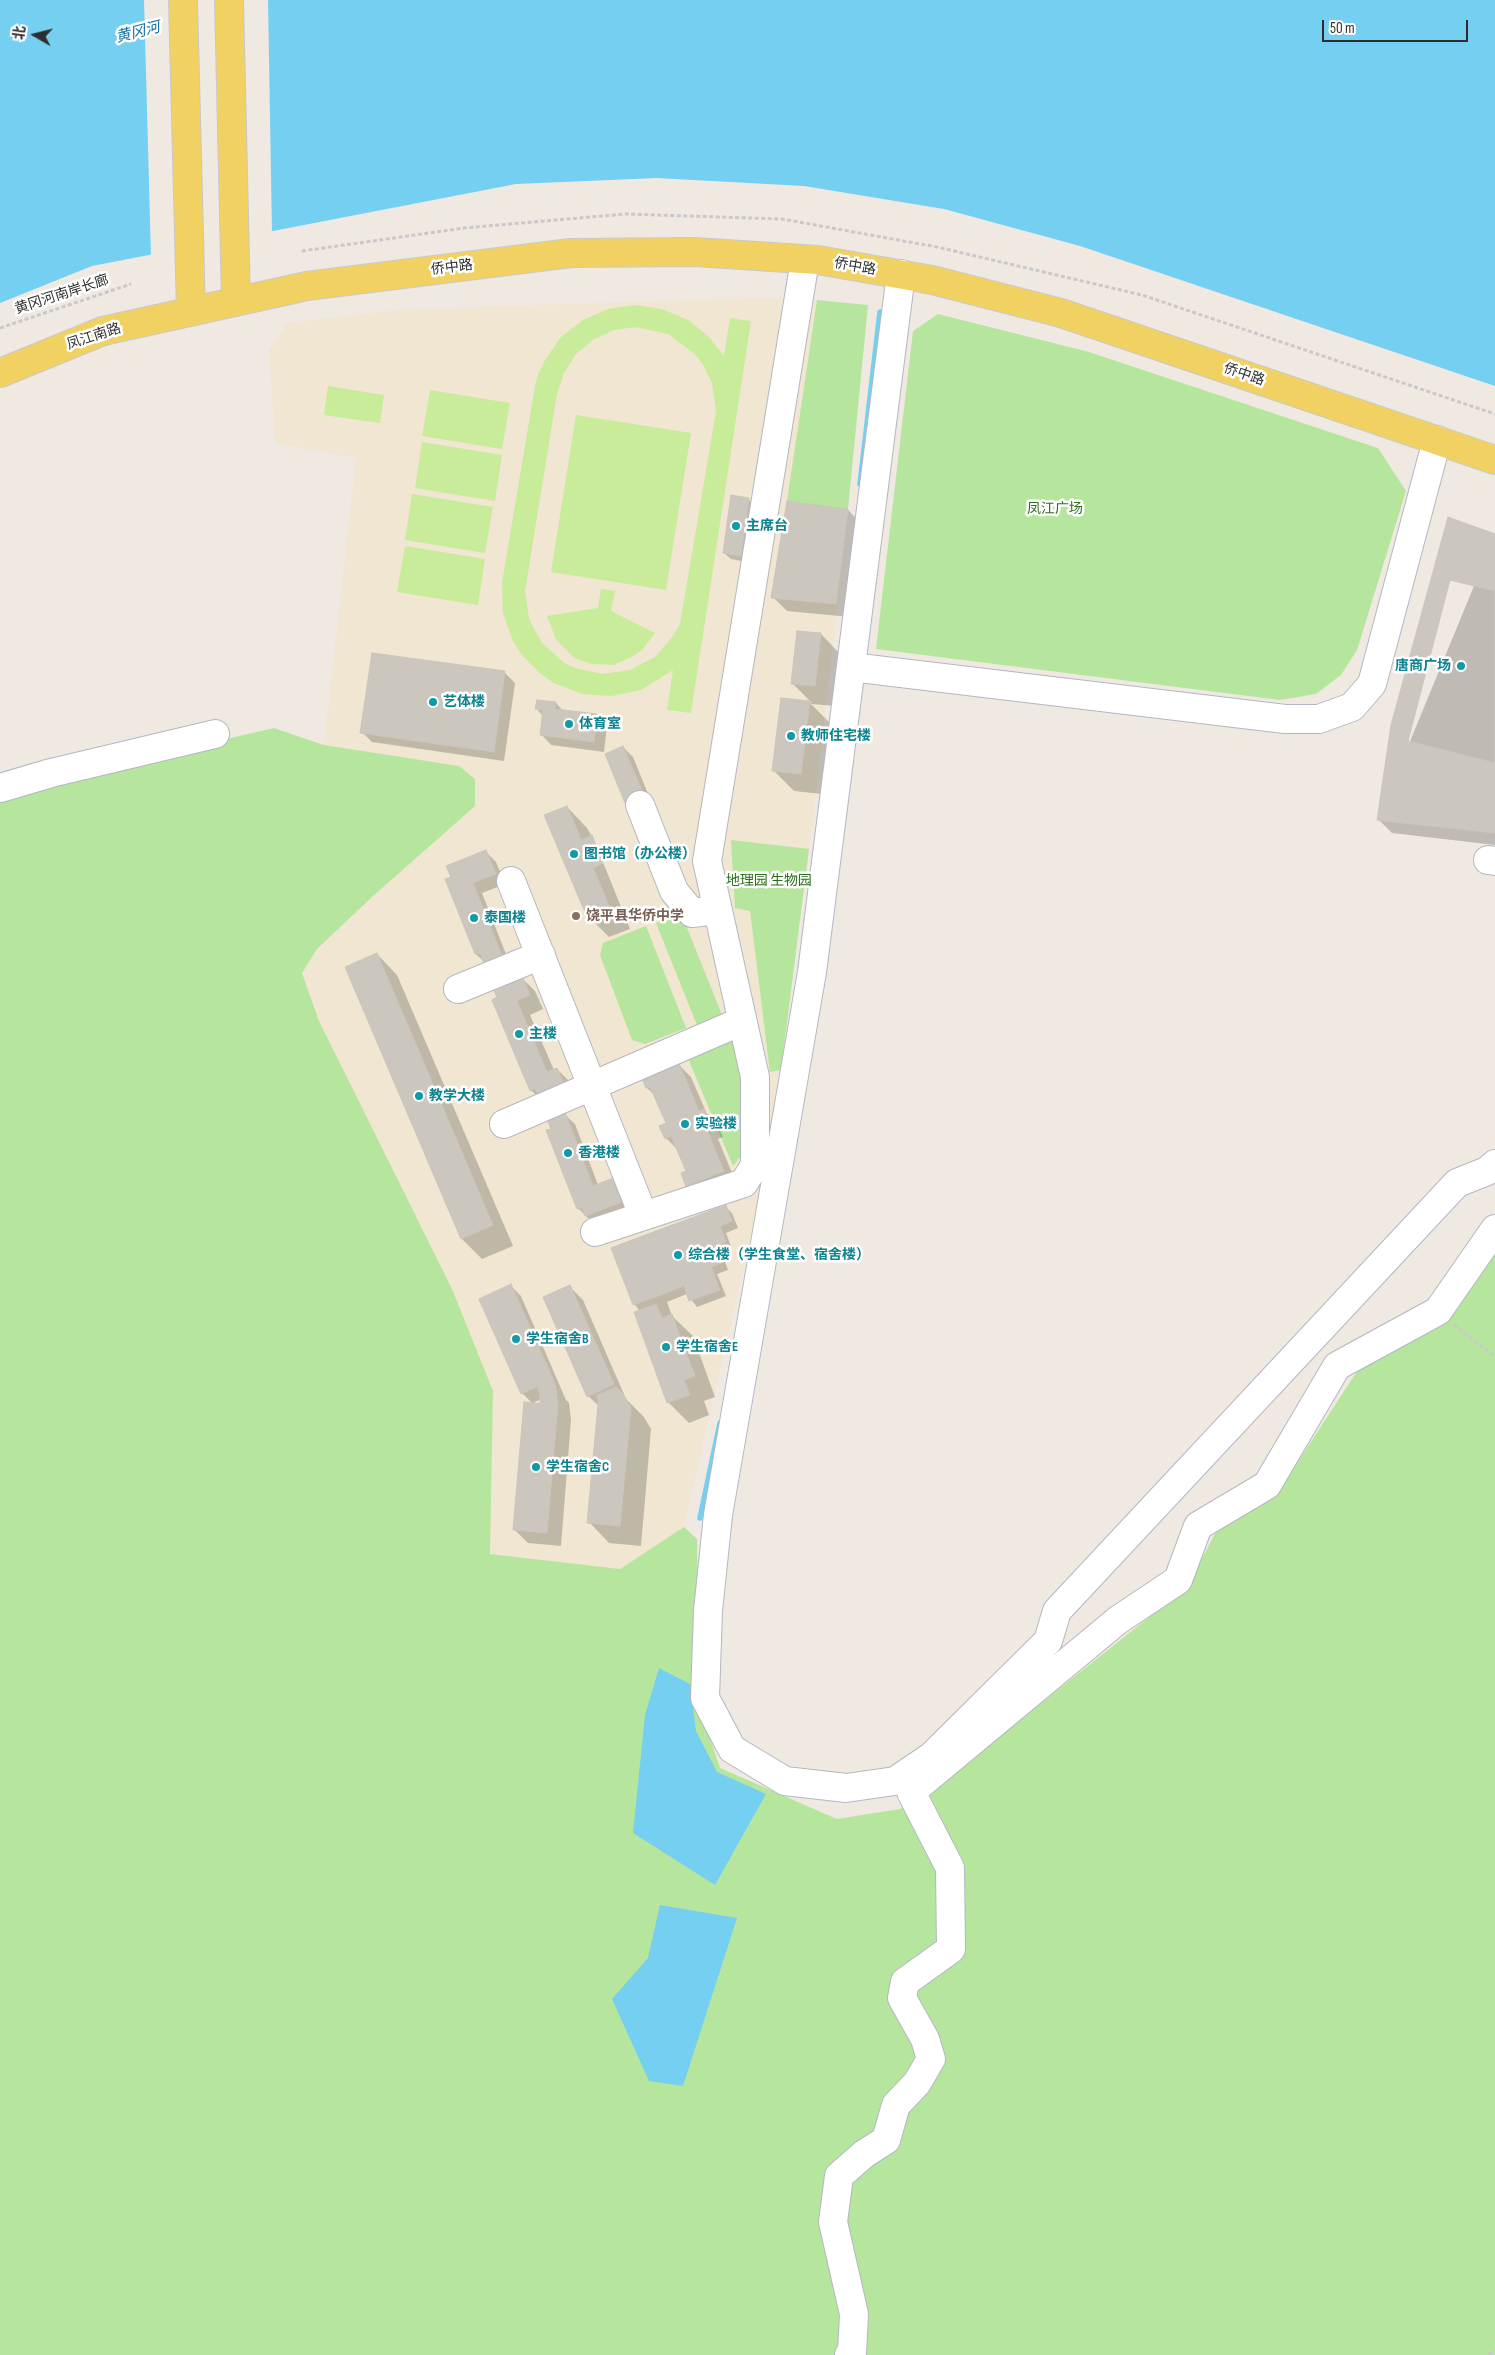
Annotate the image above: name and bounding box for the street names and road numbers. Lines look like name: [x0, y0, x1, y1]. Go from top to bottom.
street label: 侨中路: [833, 255, 877, 279]
street label: 侨中路: [430, 257, 474, 279]
street label: 黄冈河南岸长廊: [13, 272, 111, 318]
street label: 凤江南路: [65, 320, 123, 354]
street label: 侨中路: [1221, 360, 1267, 390]

